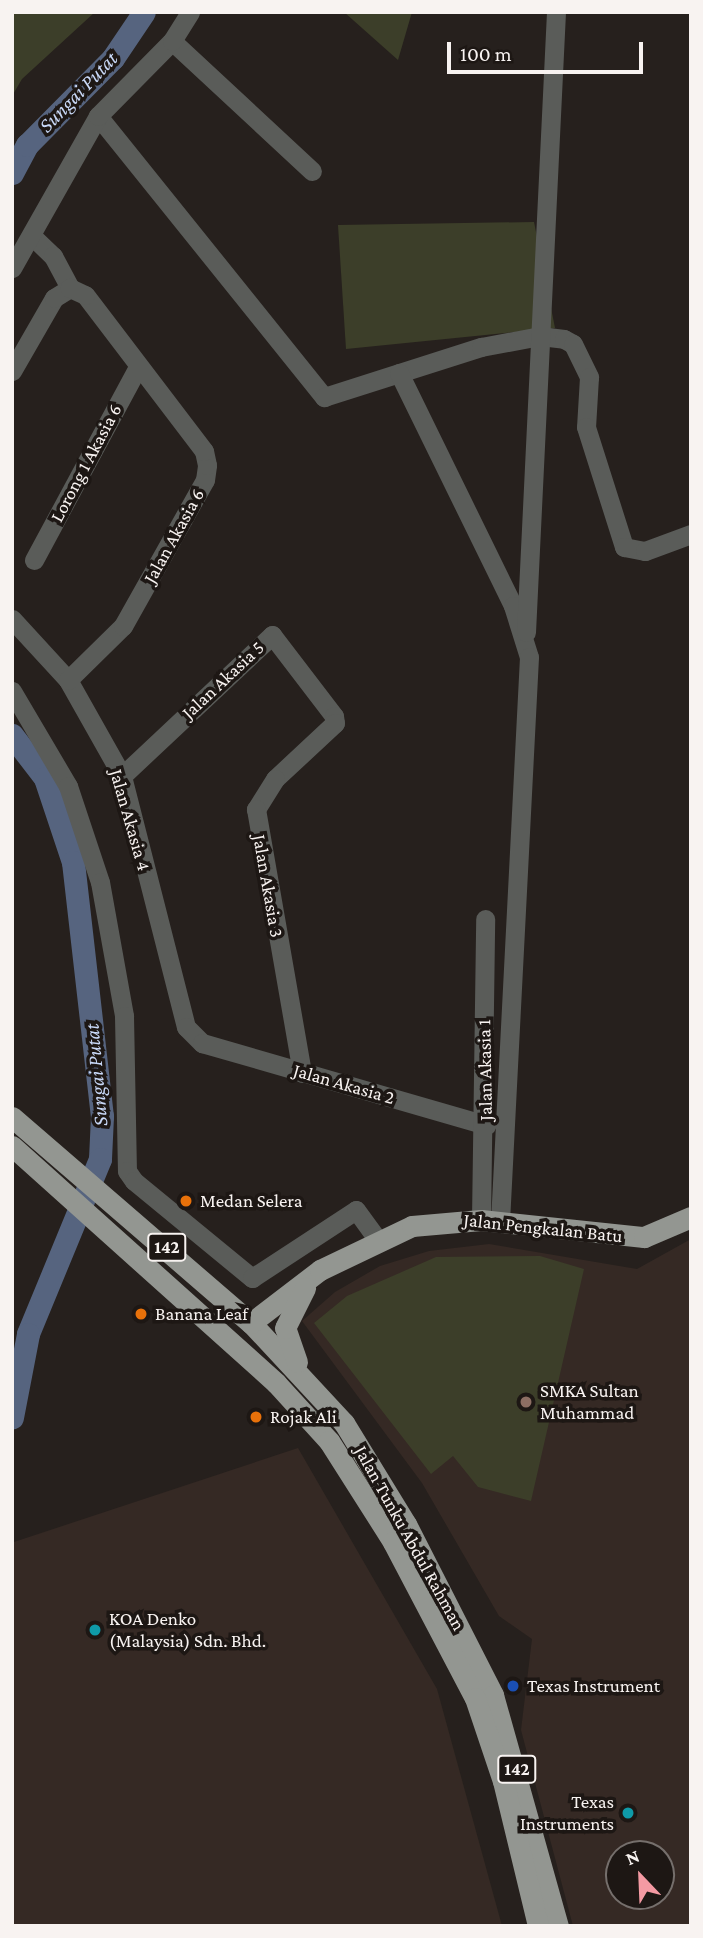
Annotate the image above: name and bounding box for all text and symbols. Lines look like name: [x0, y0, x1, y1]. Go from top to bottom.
scale bar: [451, 28, 647, 72]
text: 100 m: [460, 42, 512, 66]
water label: Sungai Putat: [33, 46, 123, 138]
street label: Lorong 1 Akasia 6: [45, 400, 127, 526]
street label: Jalan Akasia 6: [139, 485, 209, 587]
street label: Jalan Akasia 5: [177, 636, 269, 724]
street label: Jalan Akasia 4: [105, 766, 155, 874]
street label: Jalan Akasia 3: [248, 833, 288, 939]
street label: Jalan Akasia 1: [473, 1019, 497, 1121]
water label: Sungai Putat: [79, 1023, 113, 1127]
street label: Jalan Akasia 2: [291, 1059, 397, 1109]
place label: Medan Selera: [200, 1190, 302, 1212]
marker: Medan Selera: [178, 1193, 194, 1209]
street label: Jalan Pengkalan Batu: [462, 1208, 624, 1248]
road number: 142: [146, 1232, 188, 1262]
place label: Banana Leaf: [155, 1303, 248, 1325]
marker: Banana Leaf: [133, 1306, 149, 1322]
place label: SMKA Sultan Muhammad: [540, 1380, 639, 1424]
marker: SMKA Sultan Muhammad: [518, 1394, 534, 1410]
place label: Rojak Ali: [270, 1406, 337, 1428]
marker: Rojak Ali: [248, 1409, 264, 1425]
street label: Jalan Tunku Abdul Rahman: [350, 1442, 470, 1634]
place label: KOA Denko (Malaysia) Sdn. Bhd.: [109, 1608, 266, 1652]
marker: KOA Denko (Malaysia) Sdn. Bhd.: [87, 1622, 103, 1638]
place label: Texas Instrument: [527, 1675, 660, 1697]
marker: Texas Instrument: [505, 1678, 521, 1694]
road number: 142: [496, 1754, 538, 1784]
place label: Texas Instruments: [520, 1791, 614, 1835]
marker: Texas Instruments: [620, 1805, 636, 1821]
north arrow: [605, 1840, 675, 1910]
text: N: [622, 1845, 642, 1869]

